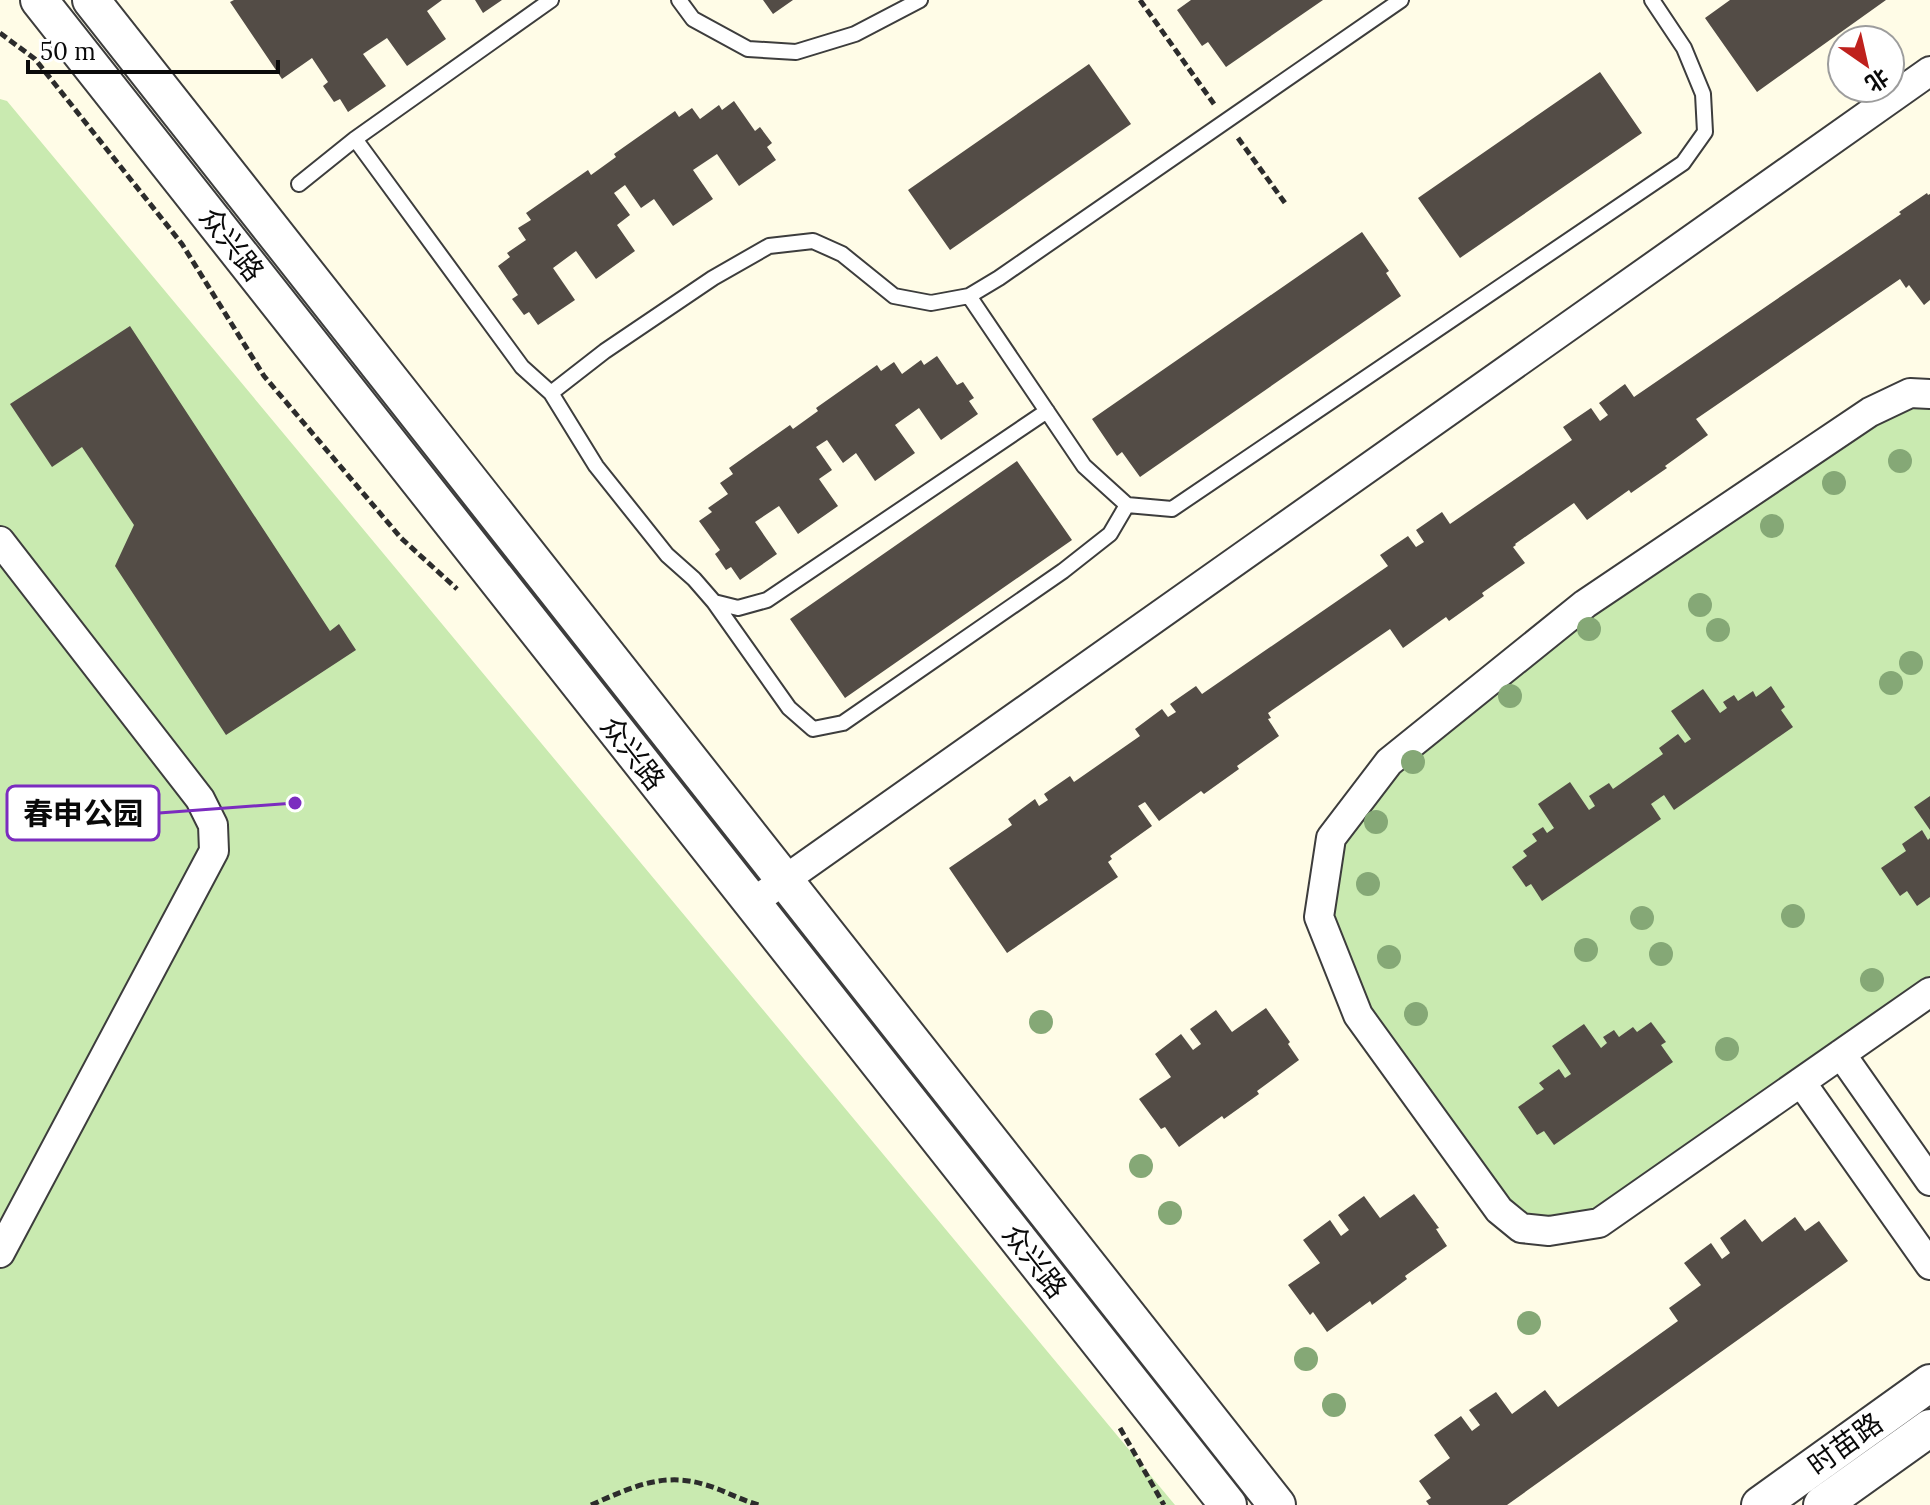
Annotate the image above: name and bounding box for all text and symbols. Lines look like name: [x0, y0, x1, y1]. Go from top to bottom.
scale bar: [28, 24, 278, 74]
north arrow: [1826, 24, 1906, 104]
text: 50 m: [40, 36, 96, 67]
text: 北: [1860, 63, 1894, 98]
street label: 众兴路: [192, 200, 272, 288]
street label: 众兴路: [593, 709, 673, 797]
callout: 春申公园: [7, 786, 159, 840]
text: 春申公园: [23, 794, 143, 832]
street label: 众兴路: [995, 1217, 1075, 1305]
street label: 时苗路: [1800, 1405, 1890, 1483]

